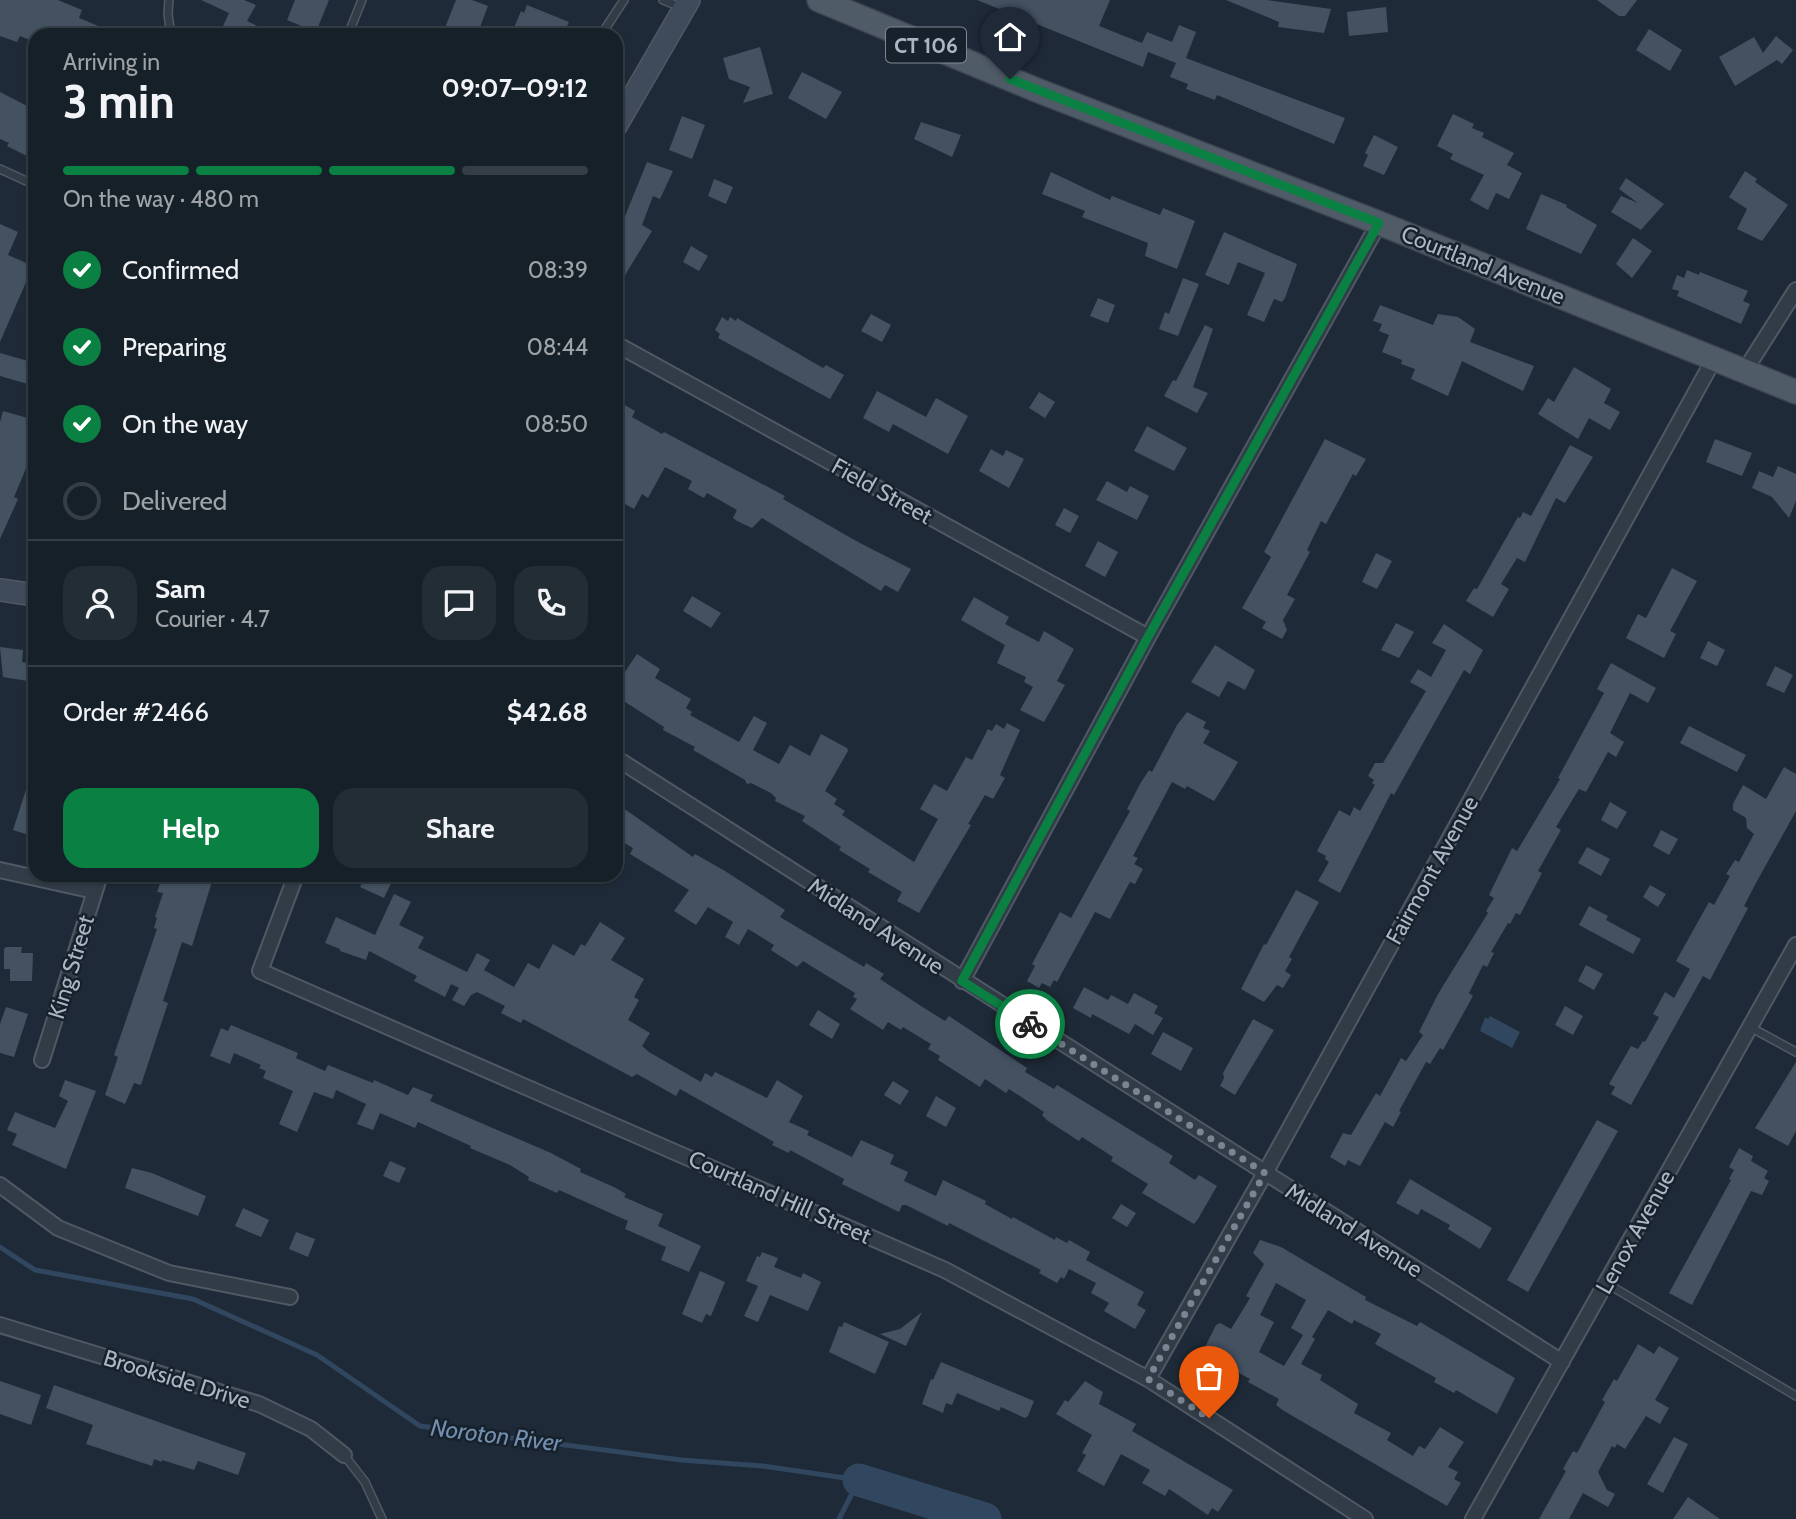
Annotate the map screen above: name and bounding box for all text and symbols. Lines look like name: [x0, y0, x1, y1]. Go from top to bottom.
pin: [980, 7, 1040, 79]
icon: home: [991, 18, 1029, 56]
road number: CT 106: [886, 28, 966, 62]
text: Arriving in: [63, 48, 160, 76]
text: 09:07–09:12: [442, 72, 588, 104]
text: 3 min: [63, 74, 175, 130]
text: On the way · 480 m: [63, 185, 259, 213]
street label: Courtland Avenue: [1397, 219, 1569, 311]
icon: check: [63, 251, 101, 289]
text: Confirmed: [122, 254, 239, 286]
text: 08:39: [528, 256, 588, 284]
icon: check: [63, 328, 101, 366]
text: Preparing: [122, 331, 226, 363]
text: 08:44: [527, 333, 588, 361]
icon: check: [63, 405, 101, 443]
text: On the way: [122, 408, 248, 440]
text: 08:50: [525, 410, 588, 438]
street label: Field Street: [827, 452, 937, 530]
text: Delivered: [122, 485, 227, 517]
button: person: [63, 566, 137, 640]
button: chat: [422, 566, 496, 640]
button: phone: [514, 566, 588, 640]
text: Sam: [155, 573, 206, 605]
text: Courier · 4.7: [155, 605, 270, 633]
text: Order #2466: [63, 696, 209, 728]
text: $42.68: [507, 696, 588, 728]
button: Help: [63, 788, 319, 868]
button: Share: [333, 788, 588, 868]
street label: Fairmont Avenue: [1380, 791, 1484, 949]
street label: Midland Avenue: [803, 872, 949, 980]
street label: King Street: [42, 911, 100, 1022]
courier: [995, 989, 1065, 1059]
icon: bike: [1011, 1005, 1049, 1043]
street label: Courtland Hill Street: [684, 1144, 876, 1250]
street label: Lenox Avenue: [1590, 1165, 1681, 1299]
street label: Midland Avenue: [1280, 1177, 1428, 1283]
street label: Brookside Drive: [100, 1343, 254, 1415]
pin: [1179, 1346, 1239, 1418]
icon: bag: [1190, 1357, 1228, 1395]
water label: Noroton River: [429, 1413, 565, 1458]

